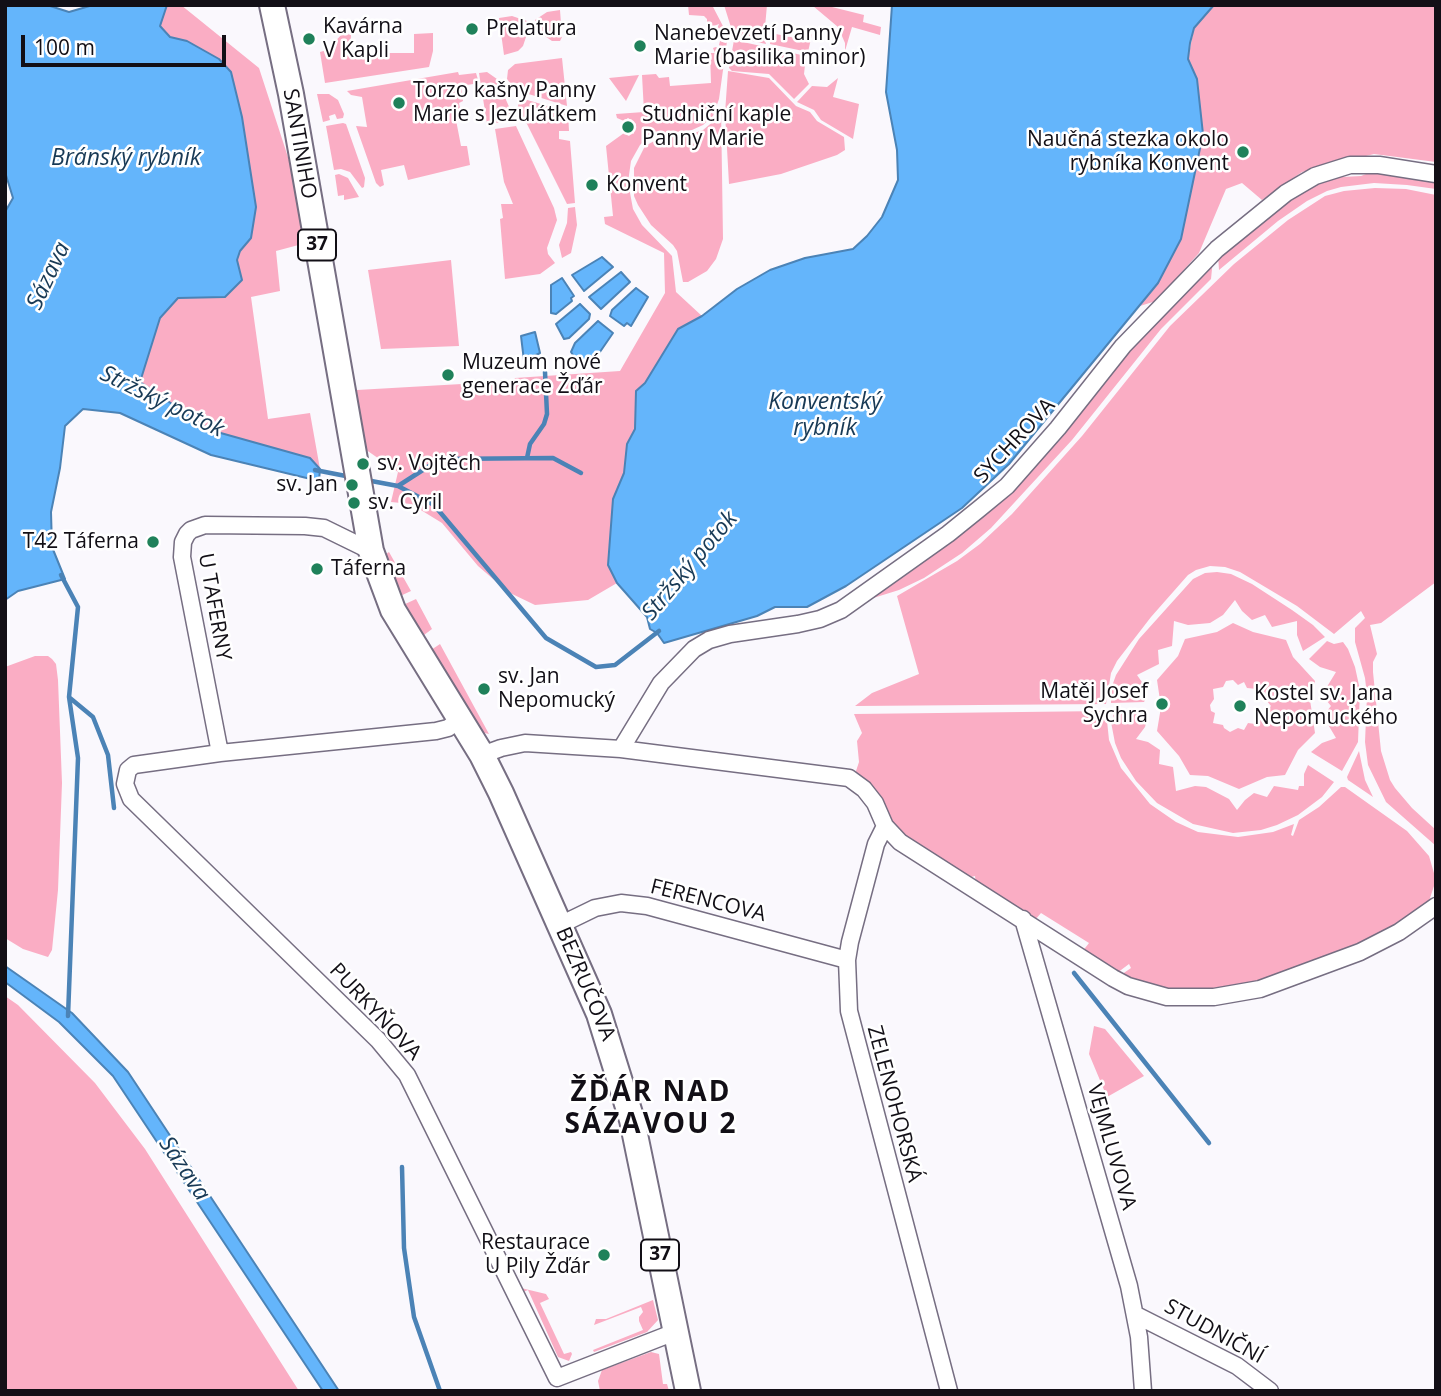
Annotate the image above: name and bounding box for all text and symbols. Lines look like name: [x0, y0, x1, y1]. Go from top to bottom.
place label: Kavárna V Kapli: [323, 14, 403, 64]
place label: Prelatura: [486, 16, 577, 42]
scale bar: [24, 21, 229, 65]
marker: Prelatura: [464, 21, 480, 37]
place label: Nanebevzetí Panny Marie (basilika minor): [654, 21, 865, 71]
marker: Kavárna V Kapli: [301, 31, 317, 47]
text: 100 m: [34, 33, 95, 61]
marker: Nanebevzetí Panny Marie (basilika minor): [632, 38, 648, 54]
place label: Torzo kašny Panny Marie s Jezulátkem: [413, 78, 597, 128]
street label: SANTINIHO: [277, 87, 321, 201]
marker: Torzo kašny Panny Marie s Jezulátkem: [391, 95, 407, 111]
place label: Studniční kaple Panny Marie: [642, 102, 791, 152]
marker: Studniční kaple Panny Marie: [620, 119, 636, 135]
place label: Naučná stezka okolo rybníka Konvent: [1027, 127, 1229, 177]
water label: Bránský rybník: [51, 144, 201, 172]
marker: Naučná stezka okolo rybníka Konvent: [1235, 144, 1251, 160]
place label: Konvent: [606, 172, 687, 198]
marker: Konvent: [584, 177, 600, 193]
road number: 37: [298, 230, 336, 260]
water label: Sázava: [21, 238, 77, 314]
place label: Muzeum nové generace Žďár: [462, 350, 603, 400]
water label: Stržský potok: [96, 360, 228, 444]
marker: Muzeum nové generace Žďár: [440, 367, 456, 383]
water label: Konventský rybník: [768, 388, 882, 442]
street label: SYCHROVA: [969, 393, 1061, 489]
place label: sv. Vojtěch: [377, 451, 481, 477]
marker: sv. Vojtěch: [355, 456, 371, 472]
place label: sv. Jan: [276, 472, 338, 498]
marker: sv. Jan: [344, 477, 360, 493]
place label: sv. Cyril: [368, 490, 442, 516]
marker: sv. Cyril: [346, 495, 362, 511]
water label: Stržský potok: [636, 506, 744, 626]
place label: T42 Táferna: [23, 529, 139, 555]
marker: T42 Táferna: [145, 534, 161, 550]
street label: U TAFERNY: [192, 551, 236, 663]
place label: Táferna: [331, 556, 406, 582]
marker: Táferna: [309, 561, 325, 577]
place label: sv. Jan Nepomucký: [498, 664, 615, 714]
place label: Matěj Josef Sychra: [1040, 679, 1148, 729]
marker: sv. Jan Nepomucký: [476, 681, 492, 697]
place label: Kostel sv. Jana Nepomuckého: [1254, 681, 1398, 731]
marker: Matěj Josef Sychra: [1154, 696, 1170, 712]
marker: Kostel sv. Jana Nepomuckého: [1232, 698, 1248, 714]
street label: FERENCOVA: [648, 874, 768, 928]
street label: BEZRUČOVA: [550, 923, 620, 1045]
street label: PURKYŇOVA: [324, 958, 426, 1066]
street label: ZELENOHORSKÁ: [861, 1023, 927, 1185]
district label: ŽĎÁR NAD SÁZAVOU 2: [566, 1076, 736, 1142]
street label: VEJMLUVOVA: [1081, 1081, 1141, 1213]
water label: Sázava: [153, 1132, 215, 1206]
place label: Restaurace U Pily Žďár: [481, 1230, 590, 1280]
road number: 37: [641, 1240, 679, 1270]
marker: Restaurace U Pily Žďár: [596, 1247, 612, 1263]
street label: STUDNIČNÍ: [1160, 1294, 1268, 1370]

